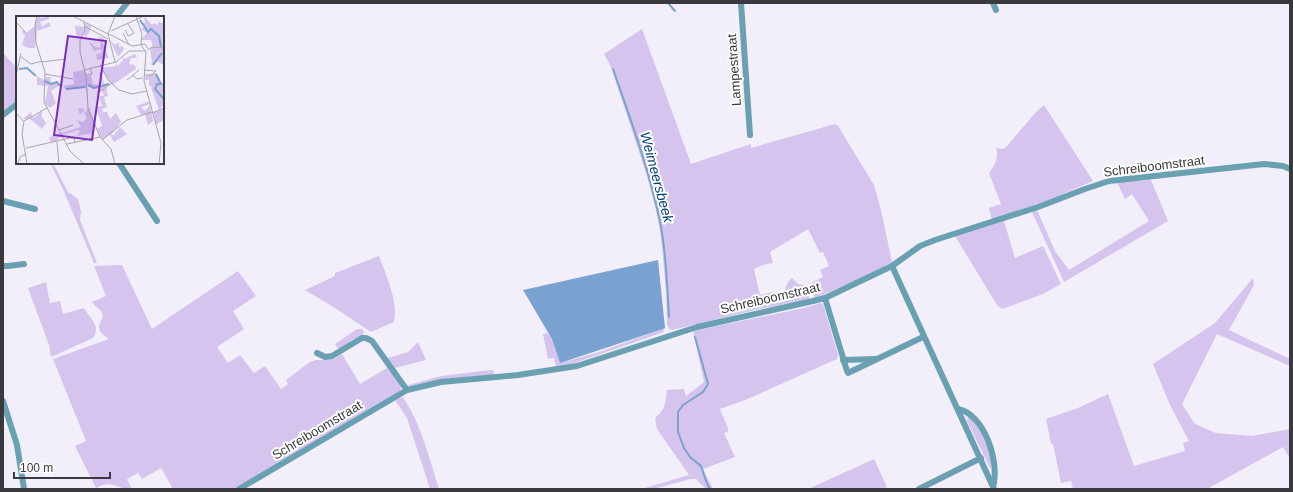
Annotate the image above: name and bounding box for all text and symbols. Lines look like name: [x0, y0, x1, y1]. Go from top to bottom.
inset map: [16, 16, 164, 164]
street label: Lampestraat: [724, 33, 744, 107]
water label: Weimeersbeek: [637, 130, 677, 225]
street label: Schreiboomstraat: [1103, 152, 1206, 180]
street label: Schreiboomstraat: [719, 279, 822, 317]
street label: Schreiboomstraat: [269, 397, 365, 463]
scale bar: [14, 454, 110, 480]
text: 100 m: [20, 461, 53, 475]

